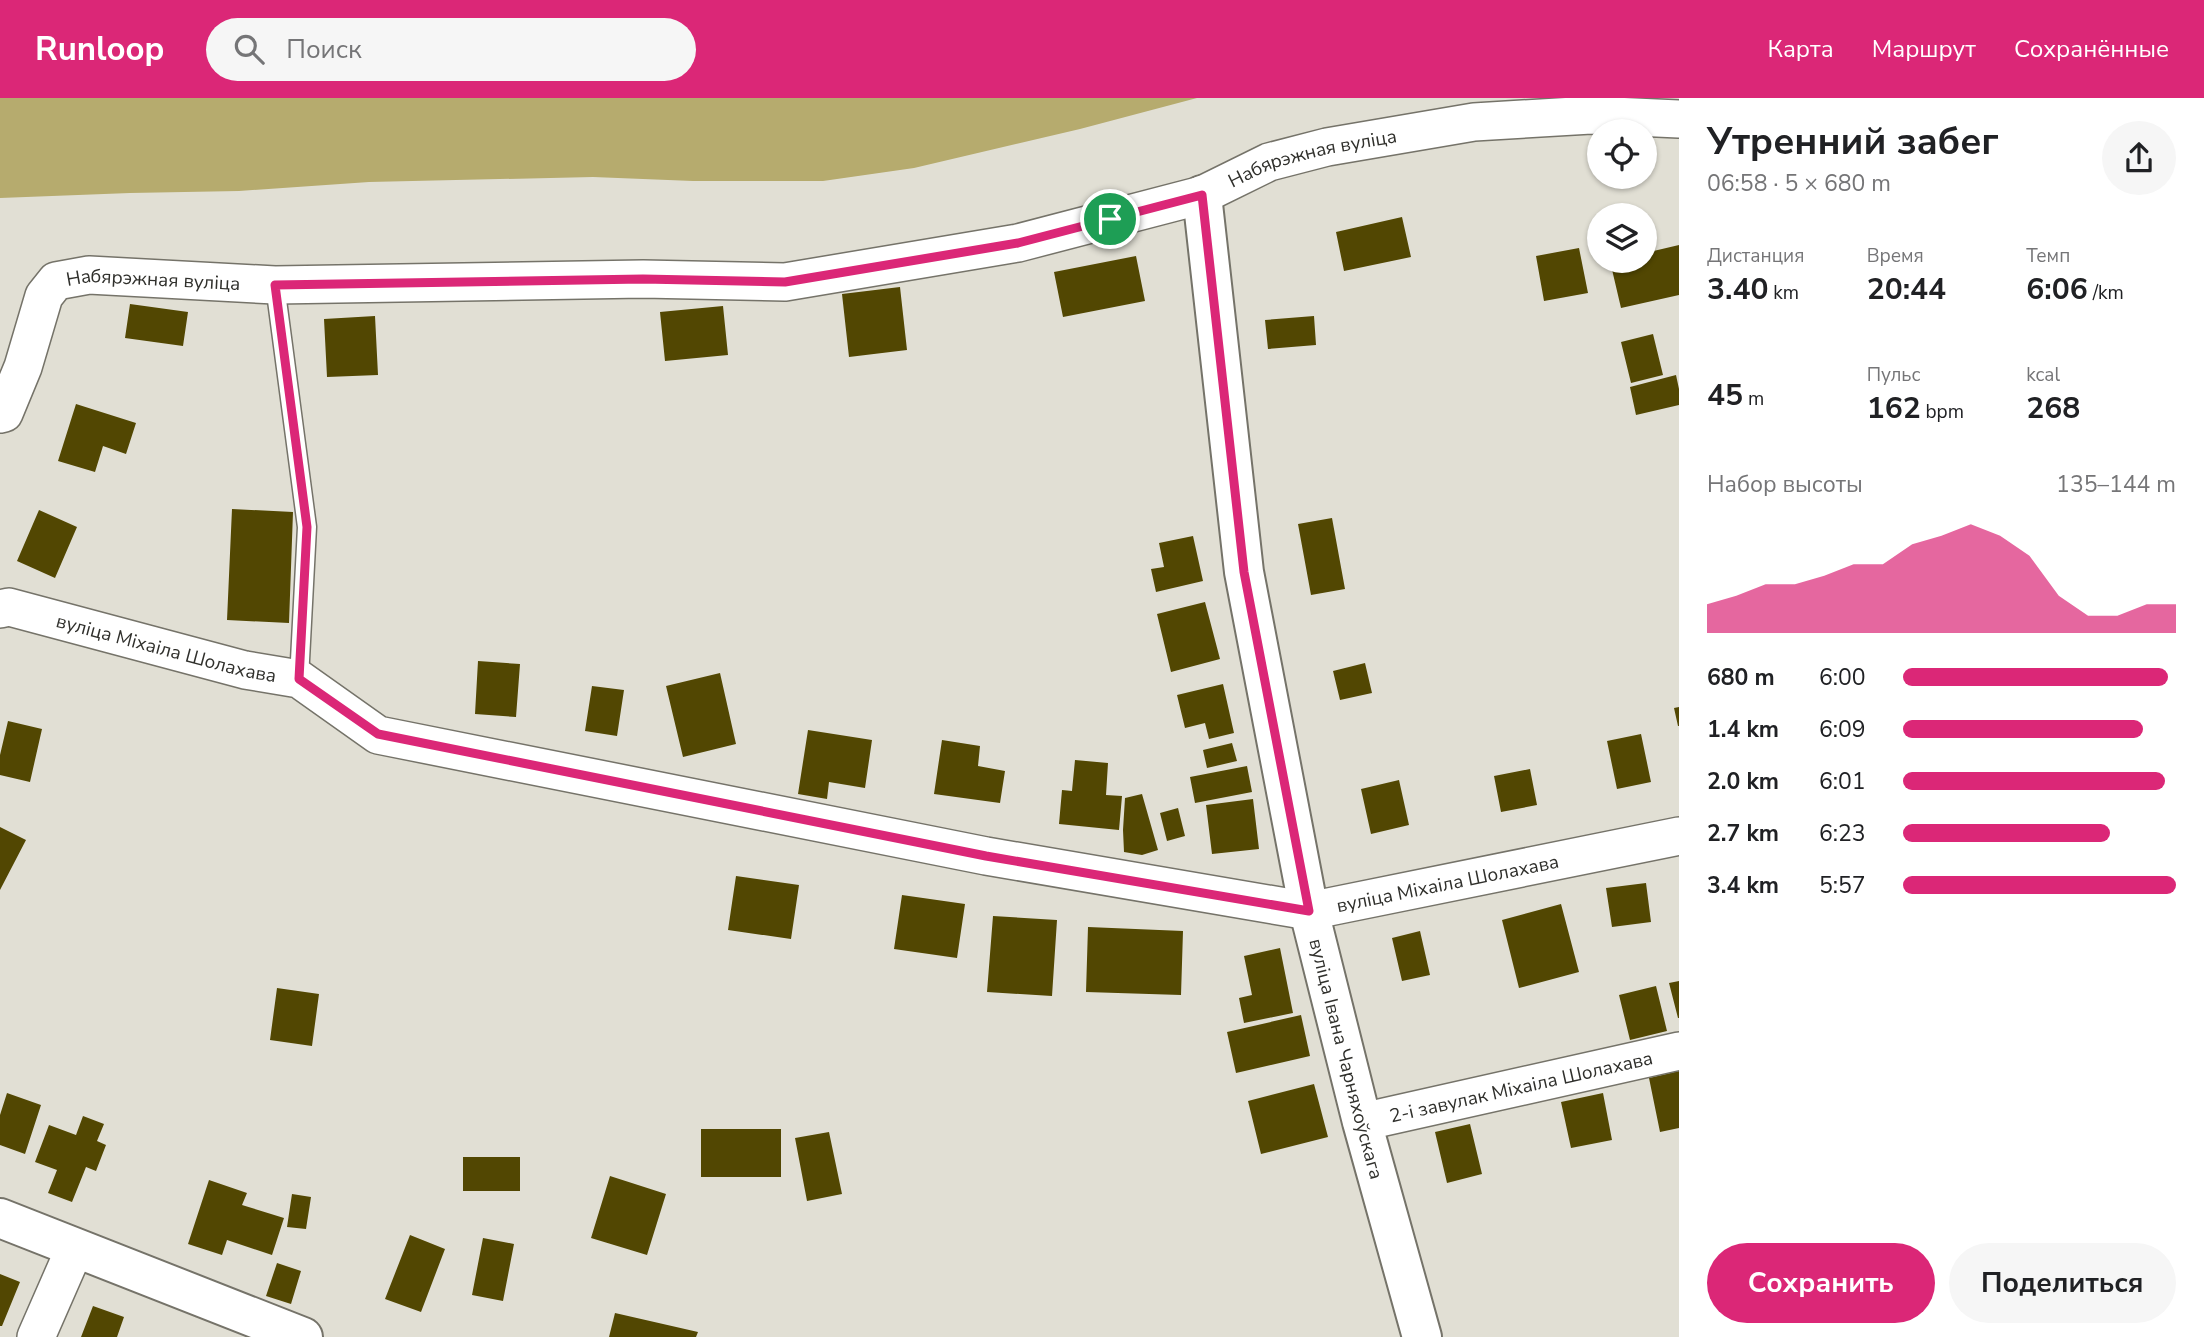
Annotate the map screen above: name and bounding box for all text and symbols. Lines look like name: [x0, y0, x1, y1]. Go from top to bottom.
search box: [206, 18, 696, 81]
text: Runloop: [35, 27, 164, 72]
icon: search: [230, 30, 268, 68]
text: Поиск: [286, 32, 362, 67]
text: Карта: [1768, 33, 1834, 65]
text: Маршрут: [1872, 33, 1976, 65]
text: Сохранённые: [2014, 33, 2169, 65]
text: Утренний забег: [1707, 116, 1999, 167]
map controls: [1587, 119, 1657, 273]
button: locate: [1587, 119, 1657, 189]
button: share: [2102, 121, 2176, 195]
street label: Набярэжная вуліца: [1224, 123, 1399, 194]
text: 06:58 · 5 × 680 m: [1707, 168, 1891, 199]
pin: [1080, 189, 1140, 249]
icon: arrive: [1091, 200, 1129, 238]
button: layers: [1587, 203, 1657, 273]
text: Дистанция: [1707, 243, 1804, 269]
text: Время: [1867, 243, 1924, 269]
text: Темп: [2026, 243, 2070, 269]
street label: Набярэжная вуліца: [64, 263, 241, 297]
text: 3.40: [1707, 269, 1768, 310]
text: 20:44: [1867, 269, 1946, 310]
text: 6:06: [2026, 269, 2088, 310]
text: km: [1768, 280, 1799, 306]
text: /km: [2088, 280, 2124, 306]
text: Пульс: [1867, 362, 1921, 388]
text: kcal: [2026, 362, 2060, 388]
text: 45: [1707, 375, 1743, 416]
text: m: [1743, 386, 1764, 412]
text: 162: [1867, 388, 1921, 429]
text: 268: [2026, 388, 2080, 429]
text: bpm: [1921, 399, 1964, 425]
text: Набор высоты: [1707, 469, 1863, 500]
text: 135–144 m: [2056, 469, 2176, 500]
street label: вуліца Міхаіла Шолахава: [53, 608, 278, 689]
text: 680 m: [1707, 662, 1775, 693]
text: 6:00: [1819, 662, 1866, 693]
text: 1.4 km: [1707, 714, 1779, 745]
text: 6:09: [1819, 714, 1866, 745]
text: 2.0 km: [1707, 766, 1779, 797]
text: 6:01: [1819, 766, 1866, 797]
text: 2.7 km: [1707, 818, 1779, 849]
text: 6:23: [1819, 818, 1866, 849]
street label: вуліца Міхаіла Шолахава: [1334, 849, 1561, 919]
text: 3.4 km: [1707, 870, 1779, 901]
text: 5:57: [1819, 870, 1866, 901]
street label: вуліца Івана Чарняхоўскага: [1302, 936, 1389, 1182]
street label: 2-і завулак Міхаіла Шолахава: [1387, 1045, 1655, 1129]
button: Сохранить: [1707, 1243, 1935, 1323]
button: Поделиться: [1949, 1243, 2176, 1323]

